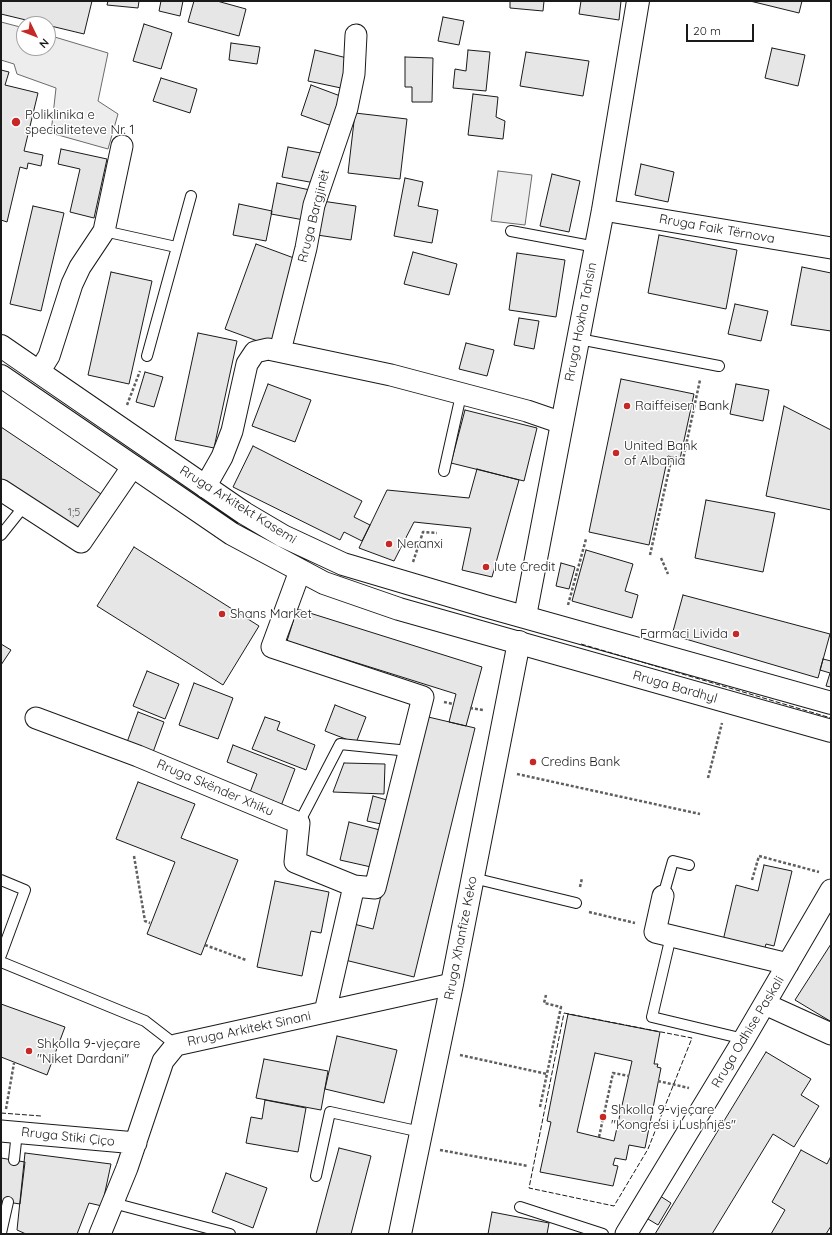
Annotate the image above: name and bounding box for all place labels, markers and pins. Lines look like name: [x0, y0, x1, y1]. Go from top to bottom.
place label: Poliklinika e specialiteteve Nr. 1: [25, 107, 134, 138]
marker: Poliklinika e specialiteteve Nr. 1: [10, 116, 22, 128]
place label: Raiffeisen Bank: [635, 398, 729, 414]
marker: Raiffeisen Bank: [622, 401, 632, 411]
place label: United Bank of Albania: [624, 438, 697, 469]
marker: United Bank of Albania: [611, 448, 621, 458]
place label: Neranxi: [397, 536, 443, 552]
marker: Neranxi: [384, 539, 394, 549]
place label: Iute Credit: [494, 559, 556, 575]
marker: Iute Credit: [481, 562, 491, 572]
place label: Shans Market: [230, 606, 312, 622]
marker: Shans Market: [217, 609, 227, 619]
place label: Farmaci Livida: [640, 626, 728, 642]
marker: Farmaci Livida: [731, 629, 741, 639]
place label: Credins Bank: [541, 754, 620, 770]
marker: Credins Bank: [528, 757, 538, 767]
place label: Shkolla 9-vjeçare "Niket Dardani": [37, 1036, 140, 1067]
marker: Shkolla 9-vjeçare "Niket Dardani": [24, 1046, 34, 1056]
place label: Shkolla 9-vjeçare "Kongresi i Lushnjës": [611, 1102, 736, 1133]
marker: Shkolla 9-vjeçare "Kongresi i Lushnjës": [598, 1112, 608, 1122]

